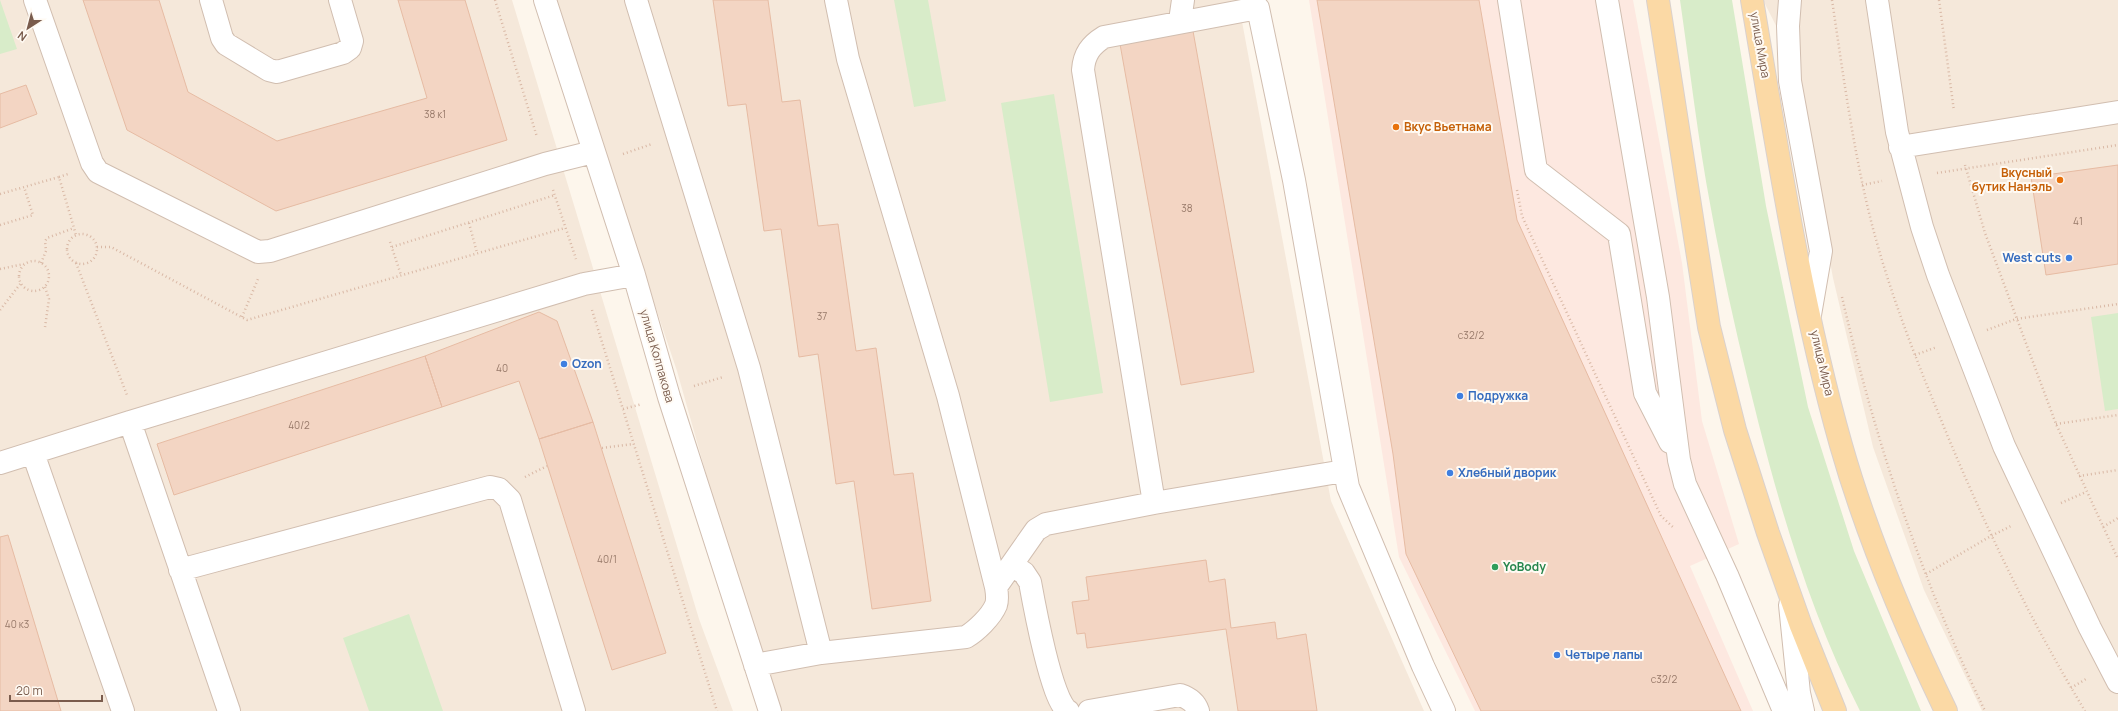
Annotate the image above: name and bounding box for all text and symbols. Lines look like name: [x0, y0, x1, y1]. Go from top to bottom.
north arrow: [8, 8, 48, 48]
street label: улица Мира: [1746, 10, 1775, 79]
text: N: [14, 28, 29, 45]
house number: 38 к1: [424, 107, 446, 121]
place label: Вкус Вьетнама: [1404, 118, 1492, 135]
marker: Вкус Вьетнама: [1391, 122, 1401, 132]
place label: Вкусный бутик Нанэль: [1972, 164, 2052, 195]
marker: Вкусный бутик Нанэль: [2055, 175, 2065, 185]
house number: 38: [1181, 201, 1193, 215]
house number: 41: [2073, 214, 2083, 228]
place label: West cuts: [2003, 249, 2061, 266]
marker: West cuts: [2064, 253, 2074, 263]
street label: улица Колпакова: [636, 307, 679, 405]
house number: 37: [817, 309, 827, 323]
house number: с32/2: [1458, 328, 1484, 342]
street label: улица Мира: [1807, 328, 1838, 397]
place label: Ozon: [572, 355, 602, 372]
marker: Ozon: [559, 359, 569, 369]
house number: 40: [496, 361, 508, 375]
place label: Подружка: [1468, 387, 1528, 404]
marker: Подружка: [1455, 391, 1465, 401]
house number: 40/2: [288, 418, 310, 432]
place label: Хлебный дворик: [1458, 464, 1557, 481]
marker: Хлебный дворик: [1445, 468, 1455, 478]
house number: 40/1: [597, 552, 617, 566]
place label: YoBody: [1503, 558, 1546, 575]
marker: YoBody: [1490, 562, 1500, 572]
house number: 40 к3: [5, 617, 29, 631]
place label: Четыре лапы: [1565, 646, 1643, 663]
marker: Четыре лапы: [1552, 650, 1562, 660]
house number: с32/2: [1651, 672, 1677, 686]
scale bar: [10, 677, 102, 703]
text: 20 m: [16, 682, 43, 699]

